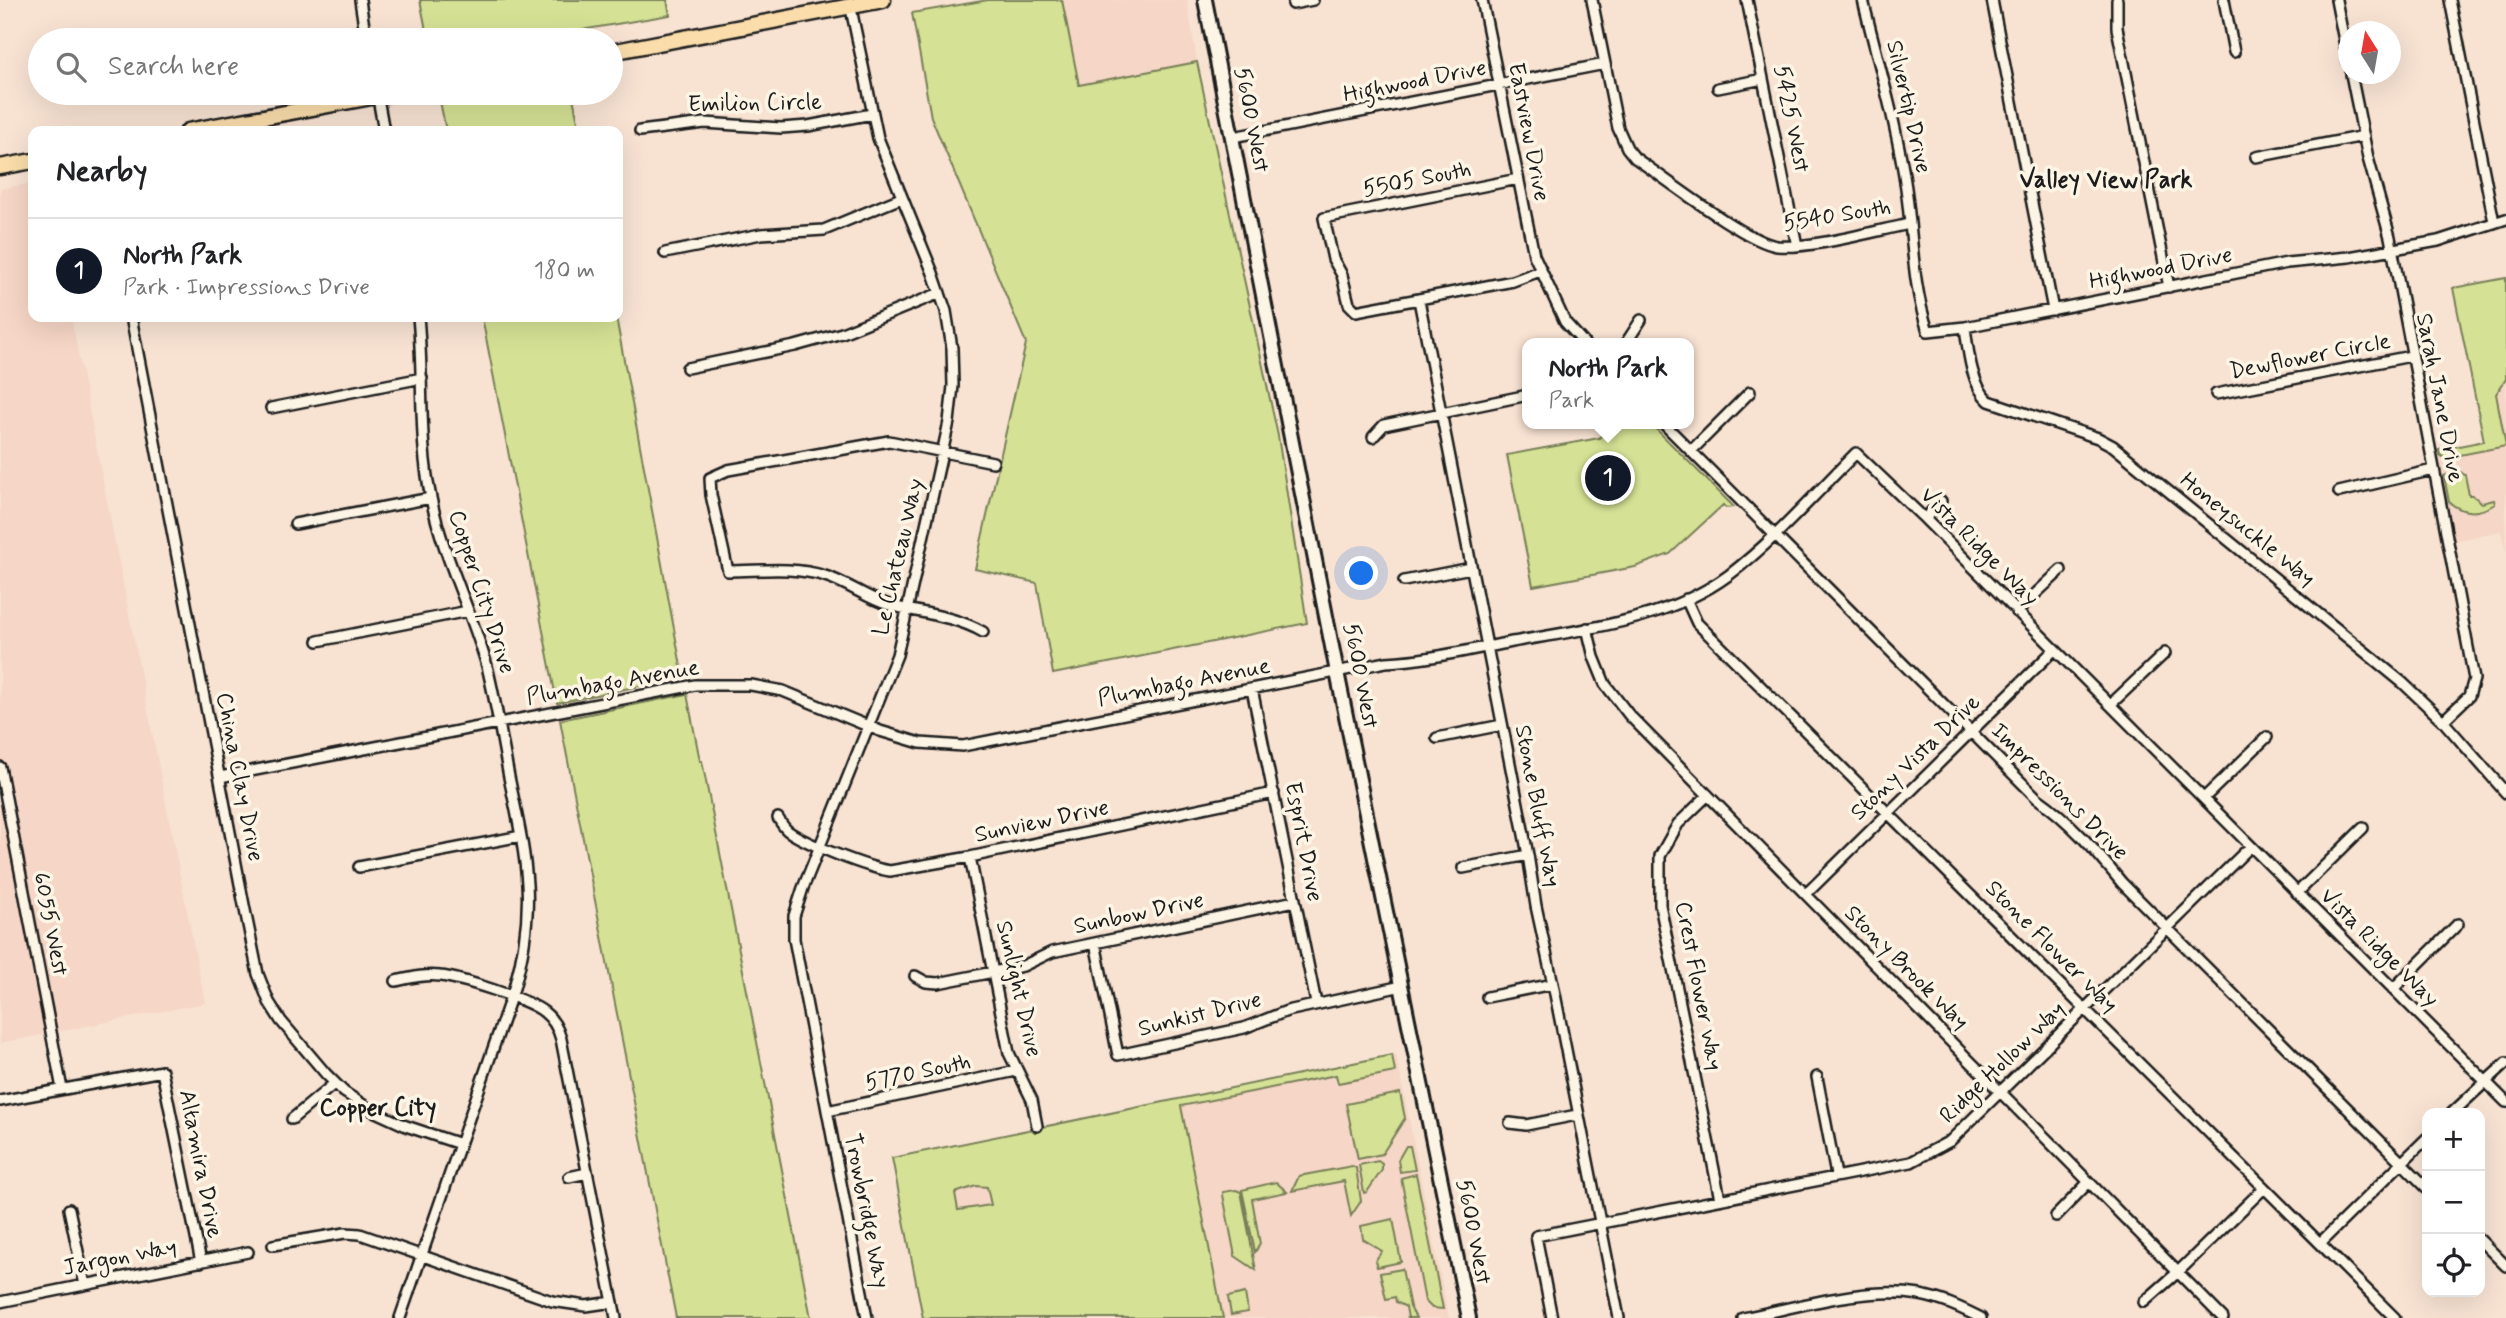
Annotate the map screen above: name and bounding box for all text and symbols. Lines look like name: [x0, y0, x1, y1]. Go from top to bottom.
north arrow: [2338, 21, 2401, 84]
search box: [28, 28, 623, 105]
street label: Silvertip Drive: [1878, 38, 1938, 176]
icon: search: [52, 48, 90, 86]
text: Search here: [108, 50, 239, 84]
street label: Highwood Drive: [1341, 53, 1490, 113]
street label: Eastview Drive: [1500, 60, 1556, 204]
street label: 5425 West: [1766, 63, 1816, 175]
street label: 5600 West: [1226, 65, 1276, 175]
street label: Emilion Circle: [688, 88, 822, 120]
text: Nearby: [56, 152, 147, 191]
street label: 5505 South: [1360, 155, 1474, 205]
district label: Valley View Park: [2020, 165, 2192, 196]
street label: 5540 South: [1781, 193, 1893, 239]
text: North Park: [123, 239, 242, 273]
street label: Highwood Drive: [2087, 240, 2236, 300]
text: 1: [74, 256, 84, 286]
text: 180 m: [534, 256, 595, 286]
text: Park · Impressions Drive: [123, 273, 370, 303]
street label: Sarah Jane Drive: [2408, 311, 2470, 485]
street label: Dewflower Circle: [2227, 327, 2393, 387]
popup: [1522, 338, 1694, 429]
text: North Park: [1548, 352, 1668, 386]
text: Park: [1548, 386, 1594, 416]
pin: 1: [1585, 452, 1631, 504]
street label: Honeysuckle Way: [2173, 466, 2321, 594]
street label: Le Chateau Way: [866, 476, 932, 638]
street label: Vista Ridge Way: [1911, 481, 2045, 615]
street label: Copper City Drive: [440, 506, 522, 678]
your location: [1344, 556, 1378, 590]
street label: 5600 West: [1335, 621, 1385, 731]
street label: Plumbago Avenue: [1095, 652, 1273, 716]
street label: Plumbago Avenue: [524, 653, 702, 715]
street label: Stony Vista Drive: [1844, 688, 1988, 828]
street label: China Clay Drive: [208, 690, 270, 864]
street label: Impressions Drive: [1984, 717, 2134, 867]
street label: Stone Bluff Way: [1507, 722, 1567, 890]
street label: Esprit Drive: [1277, 780, 1329, 904]
street label: Sunview Drive: [972, 793, 1112, 851]
street label: 6055 West: [25, 870, 75, 978]
street label: Stone Flower Way: [1978, 874, 2124, 1020]
street label: Vista Ridge Way: [2311, 882, 2445, 1016]
street label: Sunbow Drive: [1071, 886, 1207, 942]
street label: Crest Flower Way: [1667, 899, 1729, 1073]
street label: Stony Brook Way: [1837, 899, 1975, 1037]
street label: Sunlight Drive: [988, 918, 1048, 1060]
street label: Sunkist Drive: [1135, 985, 1265, 1045]
street label: Ridge Hollow Way: [1934, 995, 2074, 1132]
street label: 5770 South: [862, 1047, 974, 1099]
street label: Altamira Drive: [171, 1087, 229, 1241]
district label: Copper City: [320, 1093, 436, 1124]
map controls: [2422, 1108, 2485, 1297]
button: +: [2422, 1108, 2485, 1171]
street label: Trowbridge Way: [834, 1131, 896, 1291]
button: −: [2422, 1171, 2485, 1234]
street label: 5600 West: [1448, 1177, 1498, 1287]
street label: Jargon Way: [60, 1232, 180, 1286]
button: locate: [2422, 1234, 2485, 1297]

